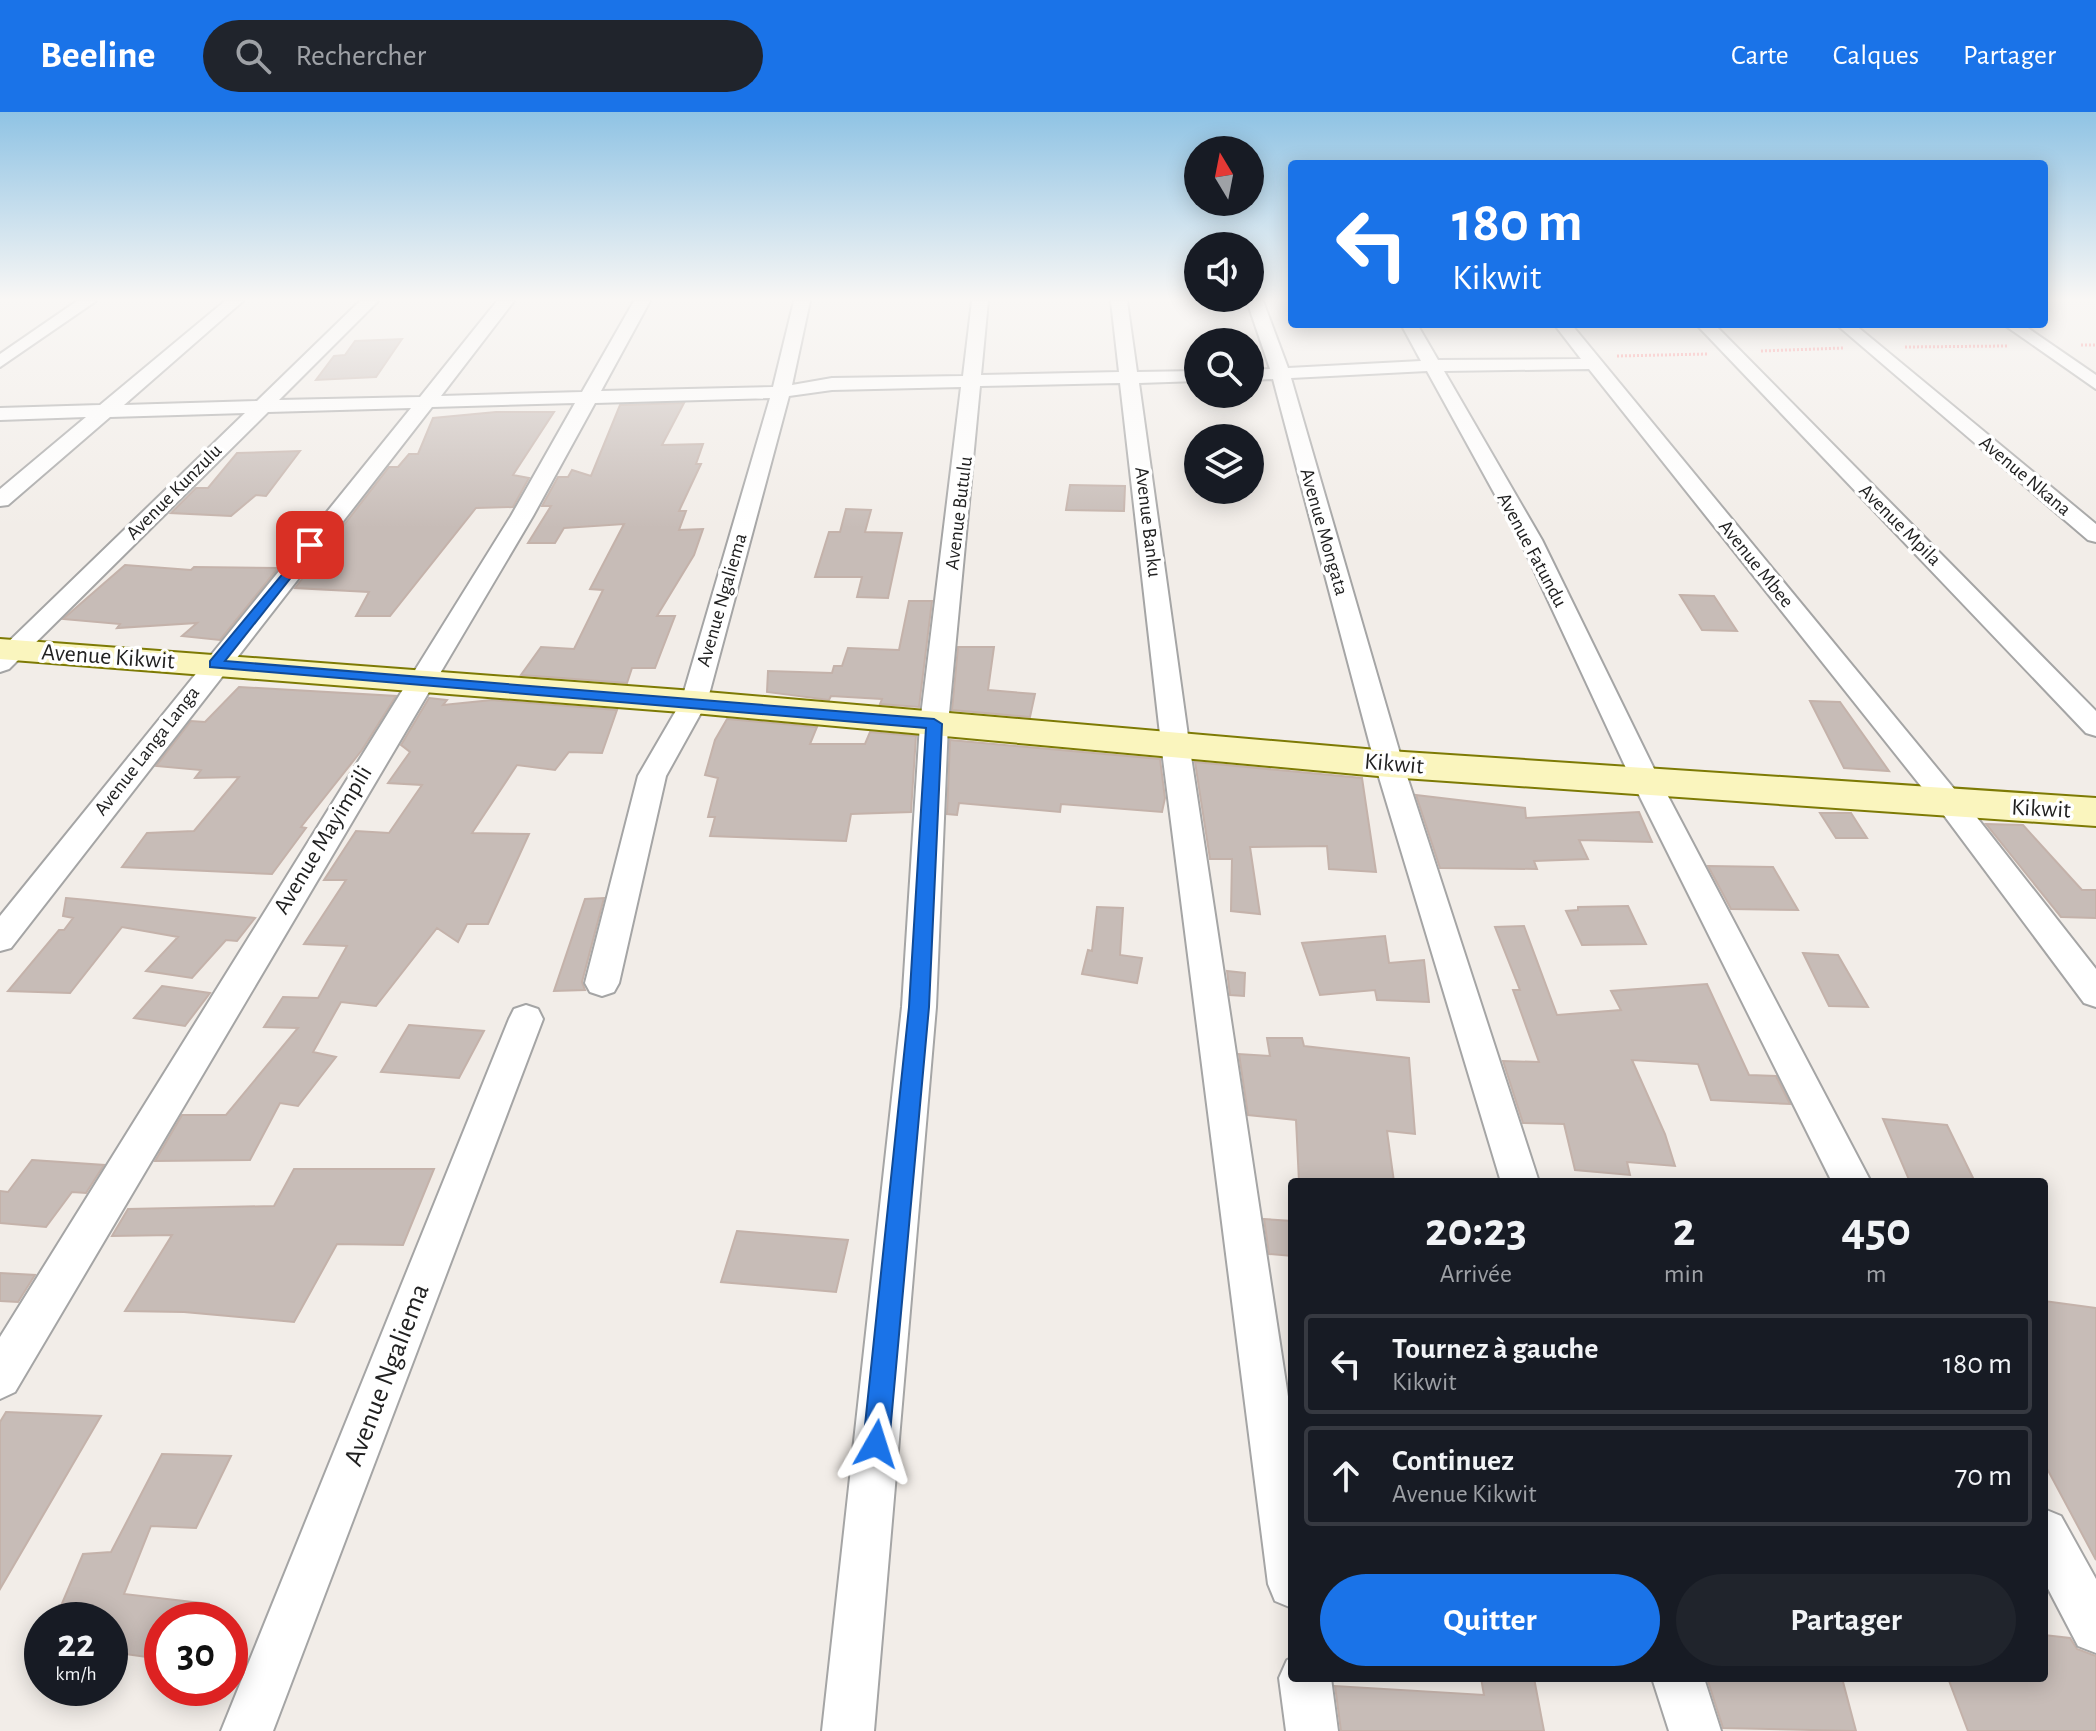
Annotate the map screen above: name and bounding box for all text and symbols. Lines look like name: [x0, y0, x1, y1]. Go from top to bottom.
search box: [203, 20, 763, 92]
icon: search: [231, 34, 275, 78]
text: Beeline: [40, 37, 155, 75]
text: Rechercher: [295, 41, 426, 71]
text: Carte: [1731, 42, 1789, 70]
text: Calques: [1833, 42, 1919, 70]
text: Partager: [1963, 42, 2056, 70]
north arrow: [1184, 136, 1264, 216]
map controls: [1184, 136, 1264, 504]
icon: left: [1320, 192, 1424, 296]
text: 180 m: [1452, 195, 1583, 251]
button: sound: [1184, 232, 1264, 312]
text: Kikwit: [1452, 260, 1541, 296]
button: search: [1184, 328, 1264, 408]
button: layers: [1184, 424, 1264, 504]
street label: Avenue Nkana: [1975, 432, 2075, 520]
street label: Avenue Kunzulu: [122, 440, 226, 544]
street label: Avenue Butulu: [942, 455, 976, 571]
street label: Avenue Banku: [1131, 466, 1165, 578]
street label: Avenue Mongata: [1296, 466, 1352, 598]
street label: Avenue Mpila: [1855, 480, 1945, 570]
street label: Avenue Fatundu: [1494, 490, 1570, 610]
pin: [276, 511, 344, 579]
street label: Avenue Mbee: [1715, 516, 1797, 612]
icon: arrive: [288, 523, 332, 567]
street label: Avenue Ngaliema: [693, 531, 751, 669]
street label: Avenue Kikwit: [41, 640, 176, 674]
street label: Avenue Langa Langa: [91, 683, 203, 819]
street label: Kikwit: [1363, 749, 1425, 779]
street label: Avenue Mayimpili: [269, 762, 377, 918]
street label: Kikwit: [2011, 795, 2072, 823]
text: 20:23: [1425, 1207, 1527, 1255]
text: 2: [1673, 1207, 1695, 1255]
text: 450: [1841, 1207, 1911, 1255]
text: Arrivée: [1440, 1261, 1512, 1287]
text: min: [1664, 1261, 1704, 1287]
text: m: [1866, 1261, 1887, 1287]
street label: Avenue Ngaliema: [339, 1280, 435, 1470]
text: Tournez à gauche: [1392, 1334, 1599, 1364]
icon: left: [1324, 1342, 1368, 1386]
text: 180 m: [1943, 1349, 2012, 1379]
text: Kikwit: [1392, 1369, 1456, 1395]
position arrow: [834, 1402, 918, 1486]
text: Continuez: [1392, 1446, 1514, 1476]
icon: ahead: [1324, 1454, 1368, 1498]
text: 70 m: [1955, 1461, 2012, 1491]
text: Avenue Kikwit: [1392, 1481, 1537, 1507]
button: Quitter: [1320, 1574, 1660, 1666]
button: Partager: [1676, 1574, 2016, 1666]
speed limit sign: 30: [144, 1602, 248, 1706]
text: 22: [57, 1624, 95, 1664]
text: km/h: [55, 1664, 97, 1684]

